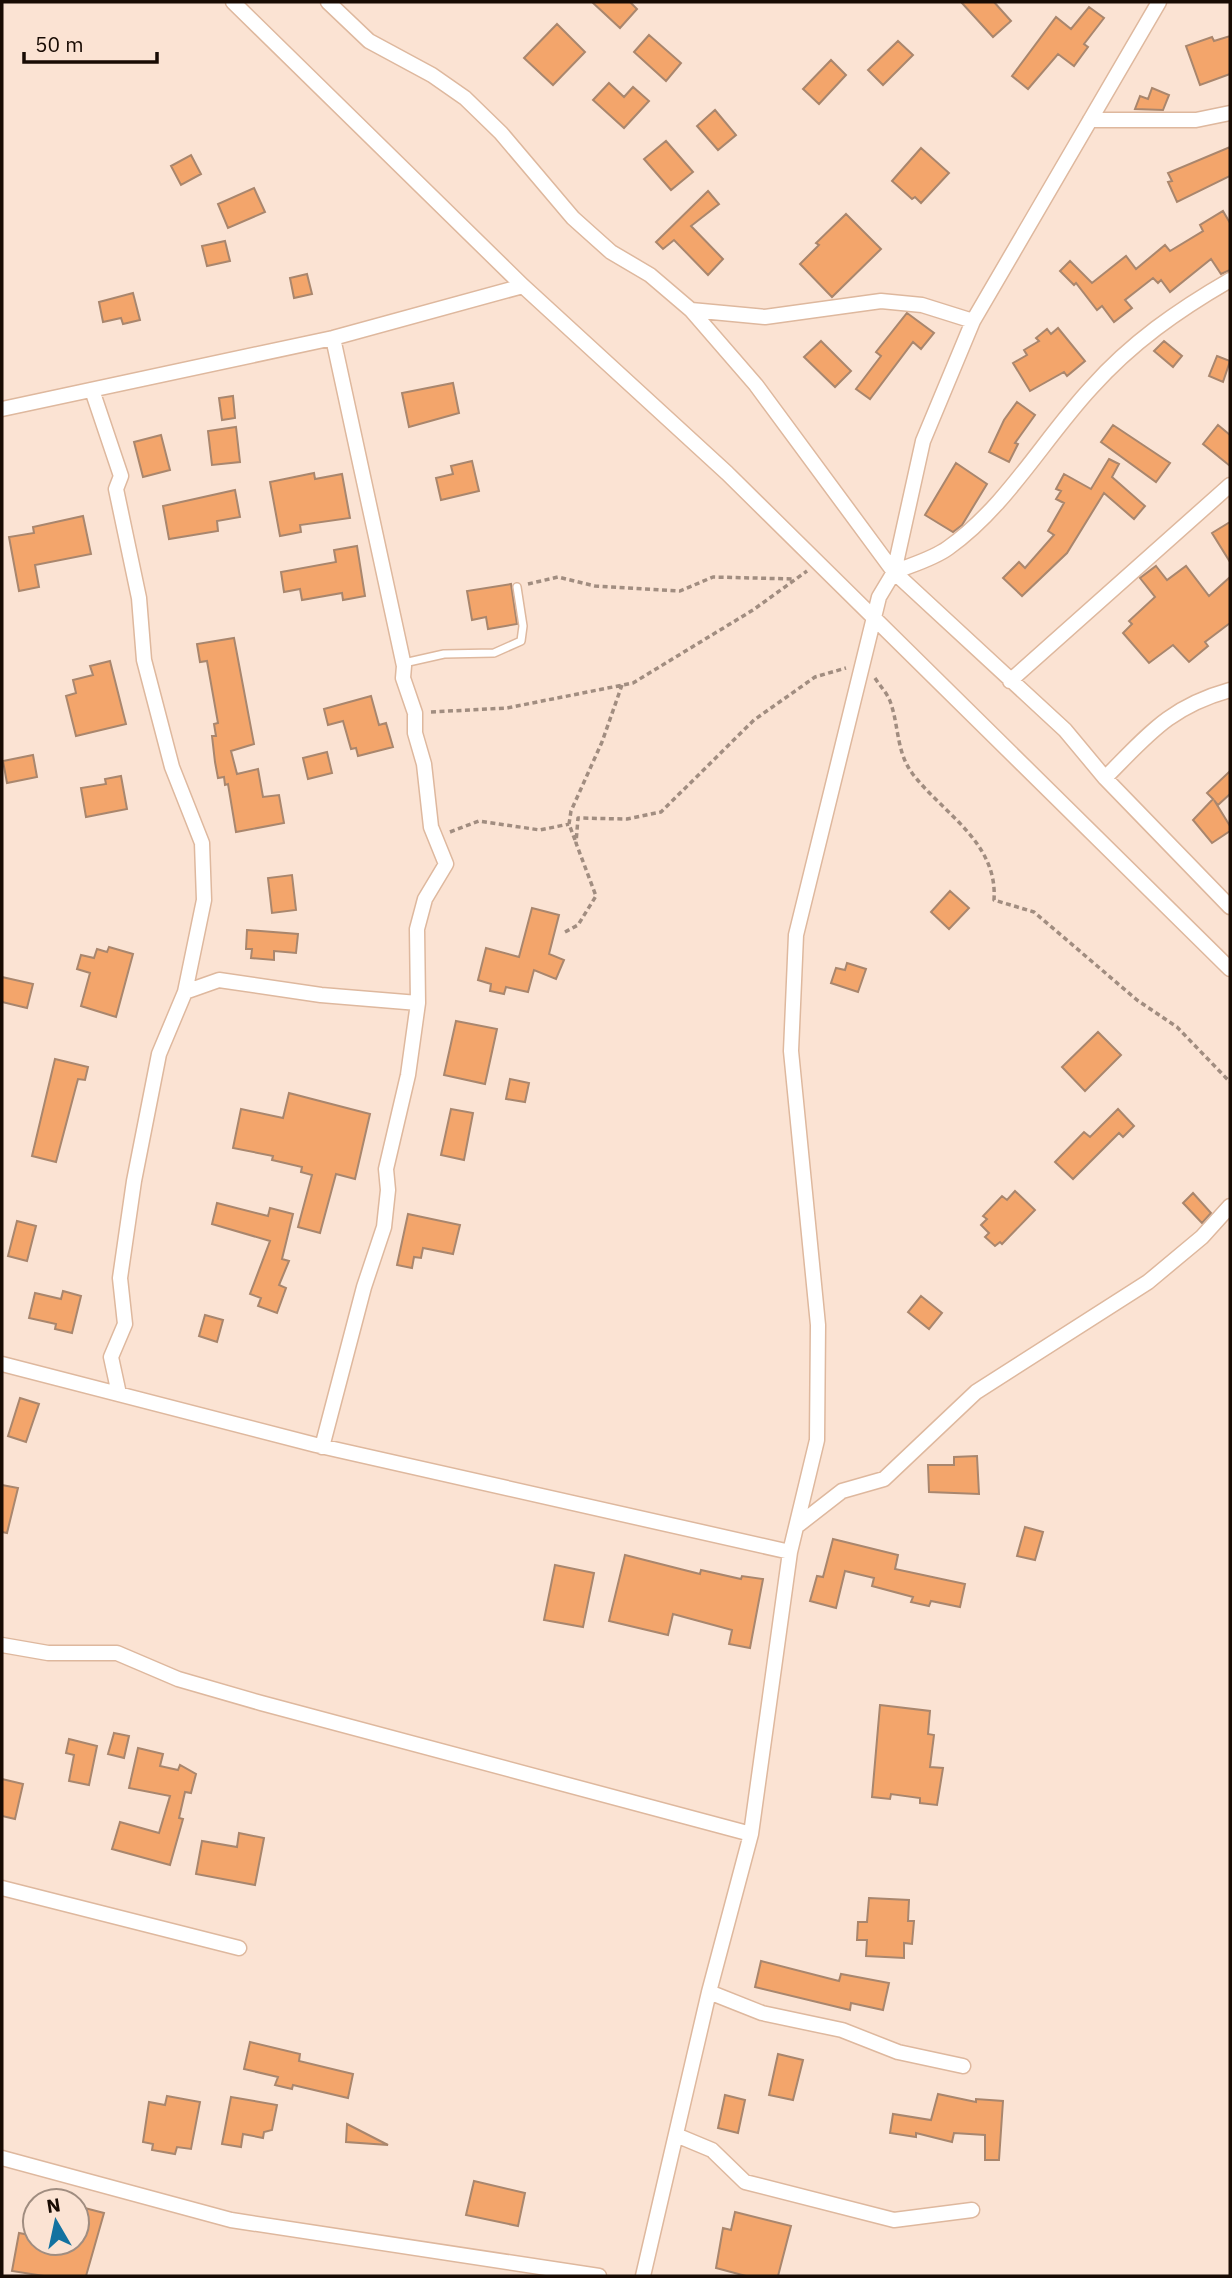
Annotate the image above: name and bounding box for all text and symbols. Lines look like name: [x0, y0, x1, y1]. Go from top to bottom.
scale bar: [24, 21, 158, 65]
text: 50 m: [35, 30, 84, 58]
north arrow: [21, 2187, 91, 2257]
text: N: [45, 2192, 62, 2218]

